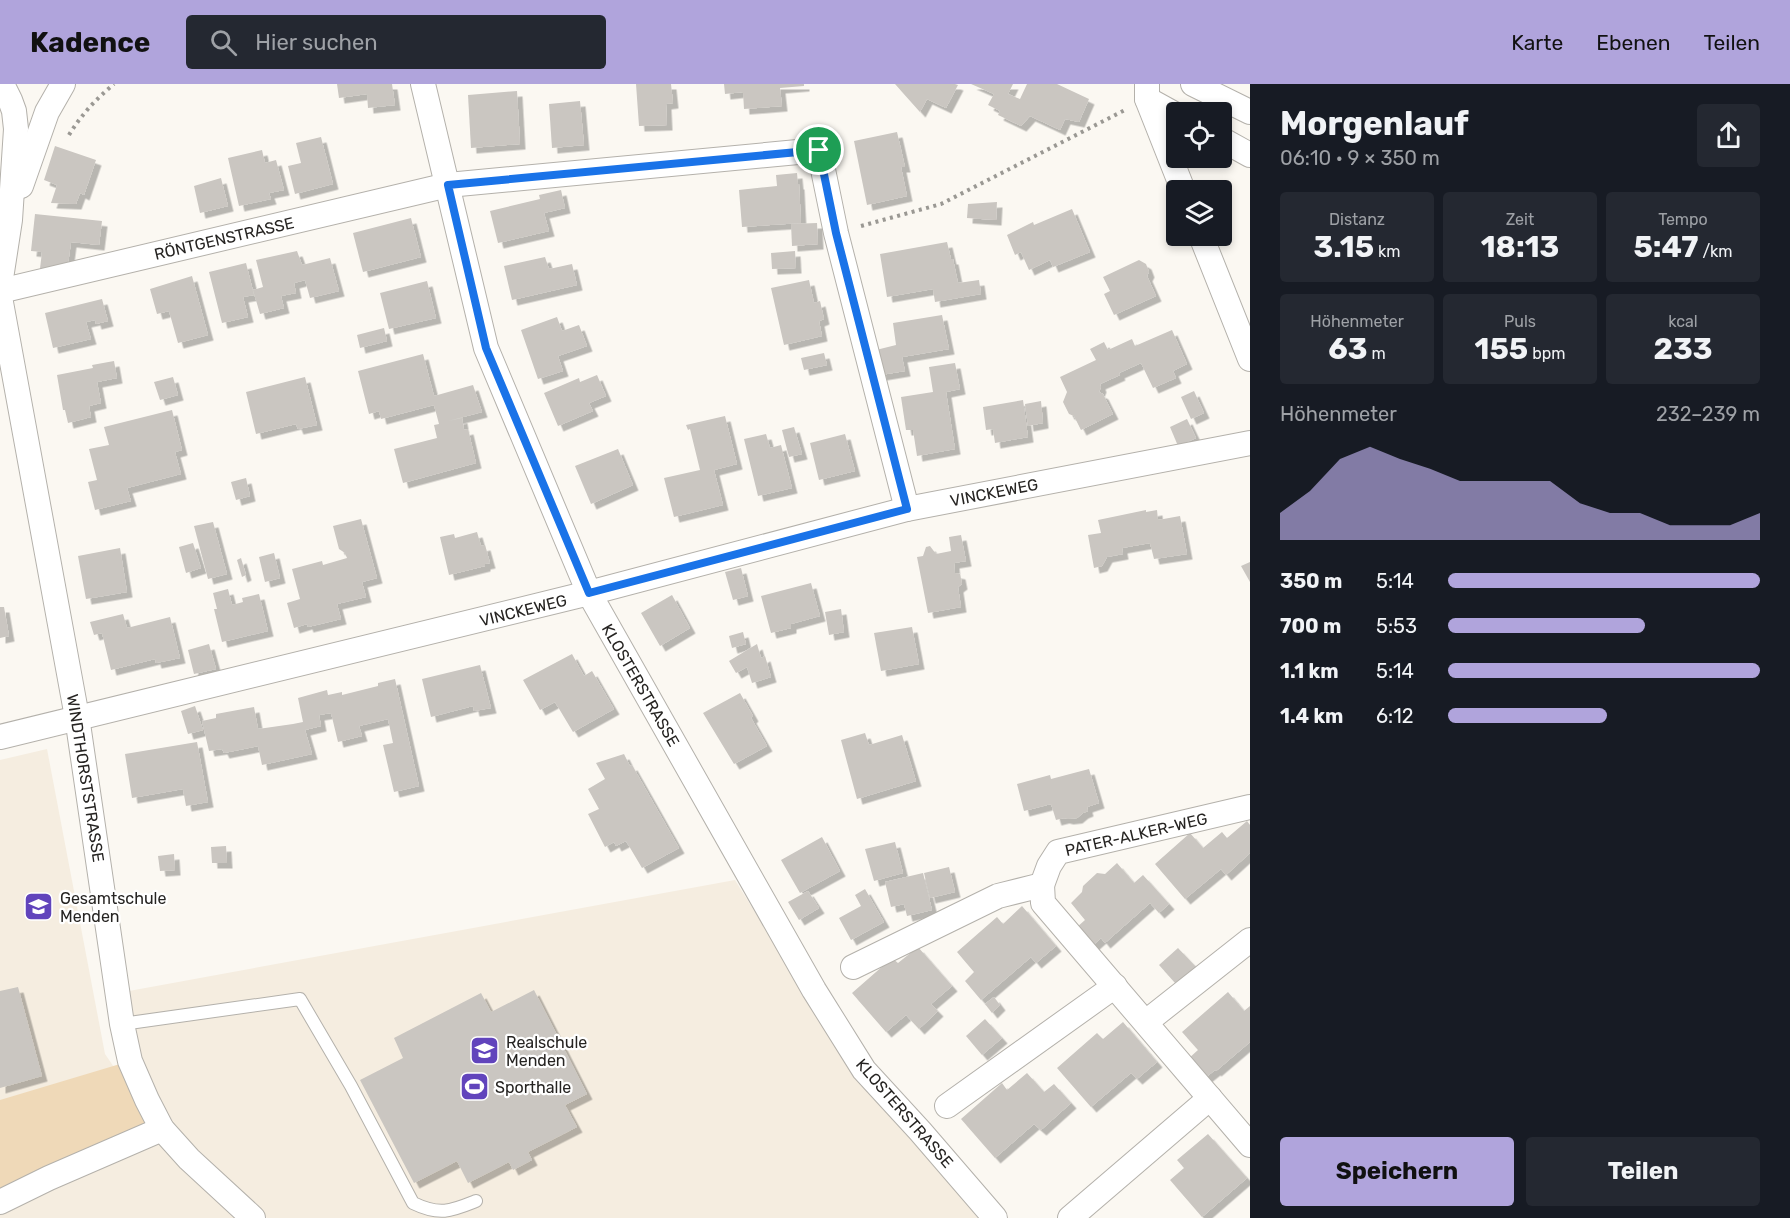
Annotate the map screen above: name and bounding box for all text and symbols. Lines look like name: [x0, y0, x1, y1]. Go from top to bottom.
search box: [186, 15, 606, 69]
text: Kadence: [30, 26, 150, 59]
icon: search: [207, 26, 240, 59]
text: Hier suchen: [255, 29, 378, 56]
text: Karte: [1511, 30, 1563, 55]
text: Ebenen: [1596, 30, 1670, 55]
text: Teilen: [1703, 30, 1760, 55]
map controls: [1166, 102, 1232, 246]
button: locate: [1166, 102, 1232, 168]
text: Morgenlauf: [1280, 104, 1469, 143]
button: share: [1697, 104, 1760, 167]
pin: [793, 124, 844, 175]
icon: arrive: [802, 133, 835, 166]
text: 06:10 · 9 × 350 m: [1280, 146, 1440, 170]
button: layers: [1166, 180, 1232, 246]
text: Distanz: [1329, 210, 1385, 229]
text: Zeit: [1506, 210, 1534, 229]
text: Tempo: [1658, 210, 1708, 229]
street label: RÖNTGENSTRASSE: [152, 213, 296, 264]
text: 3.15: [1313, 229, 1374, 265]
text: 18:13: [1481, 229, 1559, 265]
text: 5:47: [1633, 229, 1698, 265]
text: km: [1374, 242, 1401, 261]
text: /km: [1698, 242, 1733, 261]
text: Höhenmeter: [1310, 312, 1404, 331]
text: Puls: [1504, 312, 1536, 331]
text: kcal: [1668, 312, 1698, 331]
text: 63: [1328, 331, 1368, 367]
text: 155: [1475, 331, 1528, 367]
text: 233: [1653, 331, 1713, 367]
text: m: [1368, 344, 1386, 363]
text: bpm: [1528, 344, 1565, 363]
text: Höhenmeter: [1280, 402, 1397, 426]
text: 232–239 m: [1656, 402, 1760, 426]
street label: VINCKEWEG: [948, 475, 1040, 510]
text: 350 m: [1280, 569, 1342, 593]
text: 5:14: [1376, 569, 1414, 593]
street label: VINCKEWEG: [478, 590, 569, 630]
text: 700 m: [1280, 614, 1341, 638]
text: 5:53: [1376, 614, 1417, 638]
street label: KLOSTERSTRASSE: [598, 621, 683, 750]
text: 1.1 km: [1280, 659, 1339, 683]
text: 5:14: [1376, 659, 1414, 683]
street label: WINDTHORSTSTRASSE: [63, 693, 108, 863]
text: 1.4 km: [1280, 704, 1343, 728]
text: 6:12: [1376, 704, 1413, 728]
street label: PATER-ALKER-WEG: [1063, 809, 1209, 860]
place label: Gesamtschule Menden: [60, 889, 166, 926]
school or university icon: Gesamtschule Menden: [23, 891, 55, 923]
place label: Realschule Menden: [506, 1033, 587, 1070]
school or university icon: Realschule Menden: [469, 1035, 501, 1067]
street label: KLOSTERSTRASSE: [852, 1055, 957, 1172]
sports icon: Sporthalle: [458, 1071, 490, 1103]
place label: Sporthalle: [495, 1078, 571, 1097]
button: Speichern: [1280, 1137, 1514, 1206]
button: Teilen: [1526, 1137, 1760, 1206]

